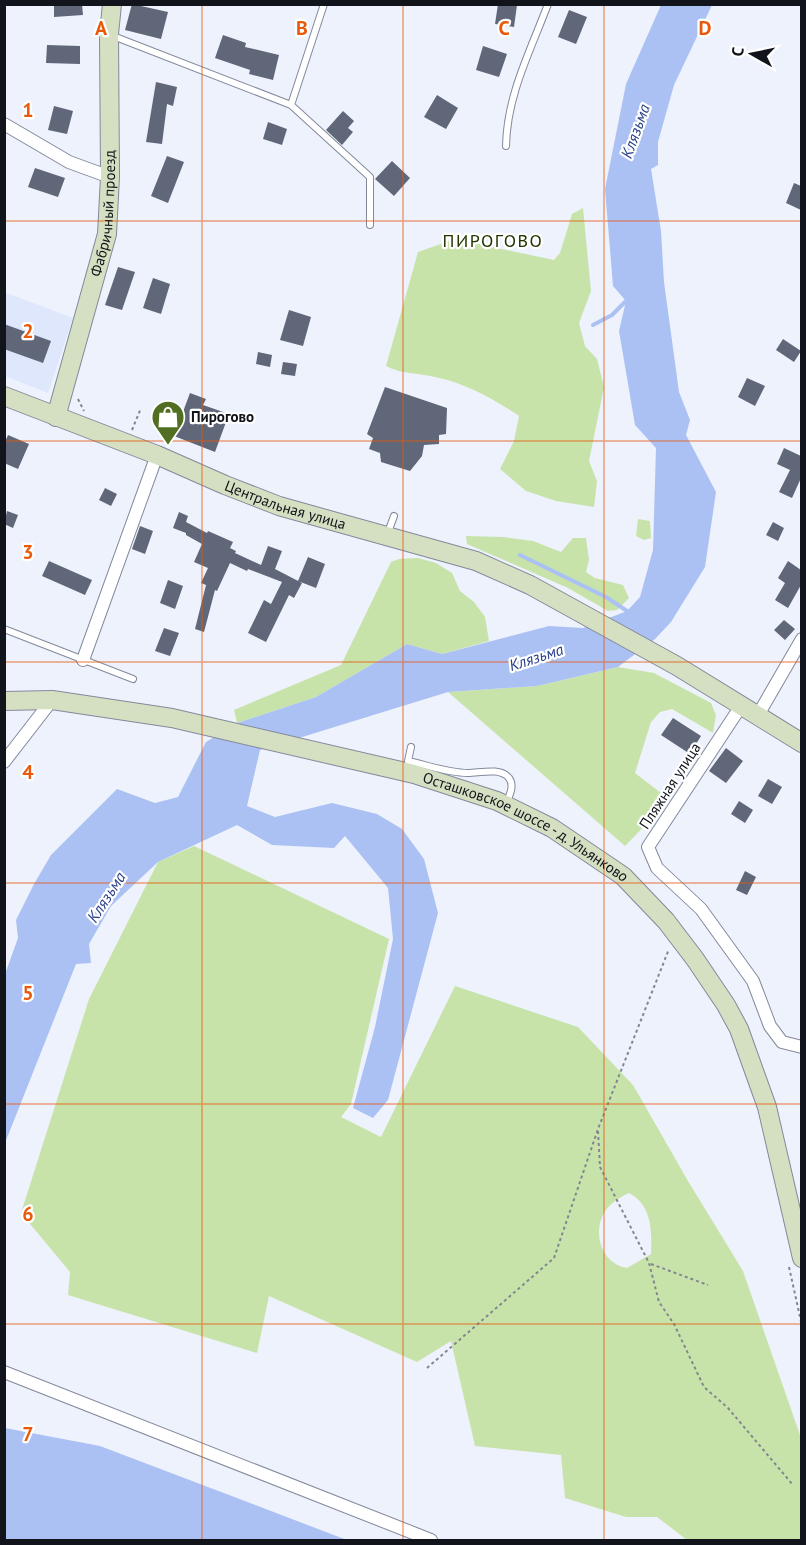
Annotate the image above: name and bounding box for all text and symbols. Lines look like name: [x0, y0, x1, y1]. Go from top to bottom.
text: A: [95, 15, 108, 41]
text: B: [296, 15, 308, 41]
text: C: [498, 15, 510, 41]
text: D: [699, 15, 712, 41]
north arrow: [722, 24, 782, 84]
text: С: [727, 46, 748, 58]
text: 1: [22, 97, 34, 123]
water label: Клязьма: [616, 101, 654, 161]
street label: Фабричный проезд: [86, 150, 119, 279]
district label: ПИРОГОВО: [443, 229, 543, 252]
text: 2: [22, 318, 34, 344]
shop icon: Пирогово: [150, 399, 186, 446]
place label: Пирогово: [191, 407, 254, 426]
street label: Центральная улица: [222, 476, 348, 533]
text: 3: [22, 539, 34, 565]
water label: Клязьма: [506, 639, 566, 675]
street label: Пляжная улица: [635, 739, 705, 833]
text: 4: [22, 759, 34, 785]
street label: Осташковское шоссе - д. Ульянково: [420, 768, 633, 885]
water label: Клязьма: [82, 868, 130, 926]
text: 5: [22, 980, 34, 1006]
text: 6: [22, 1201, 34, 1227]
text: 7: [22, 1421, 34, 1447]

